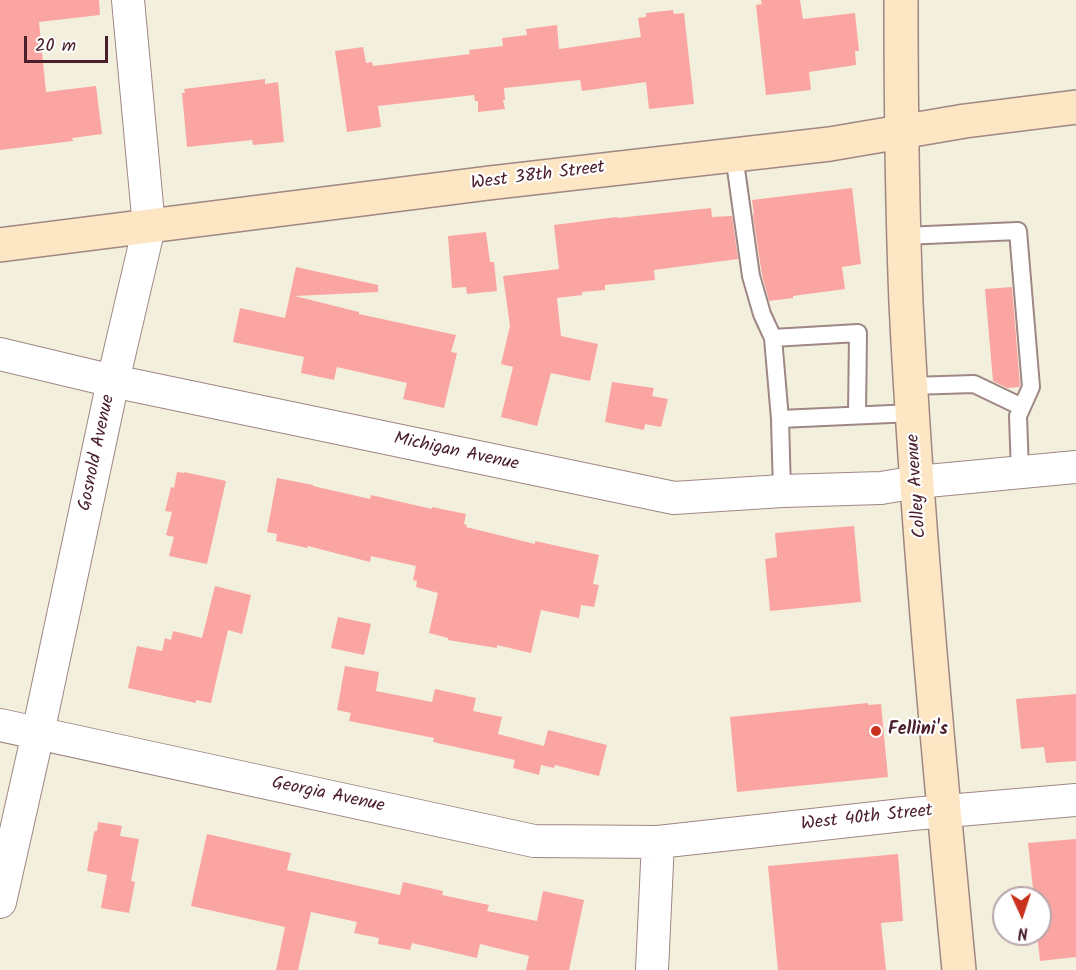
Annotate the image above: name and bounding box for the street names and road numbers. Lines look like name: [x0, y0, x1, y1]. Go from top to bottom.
street label: West 38th Street: [470, 158, 606, 196]
street label: Gosnold Avenue: [75, 393, 121, 513]
street label: Michigan Avenue: [392, 429, 520, 477]
street label: Colley Avenue: [904, 433, 932, 539]
street label: Georgia Avenue: [270, 774, 386, 818]
street label: West 40th Street: [800, 801, 934, 837]

